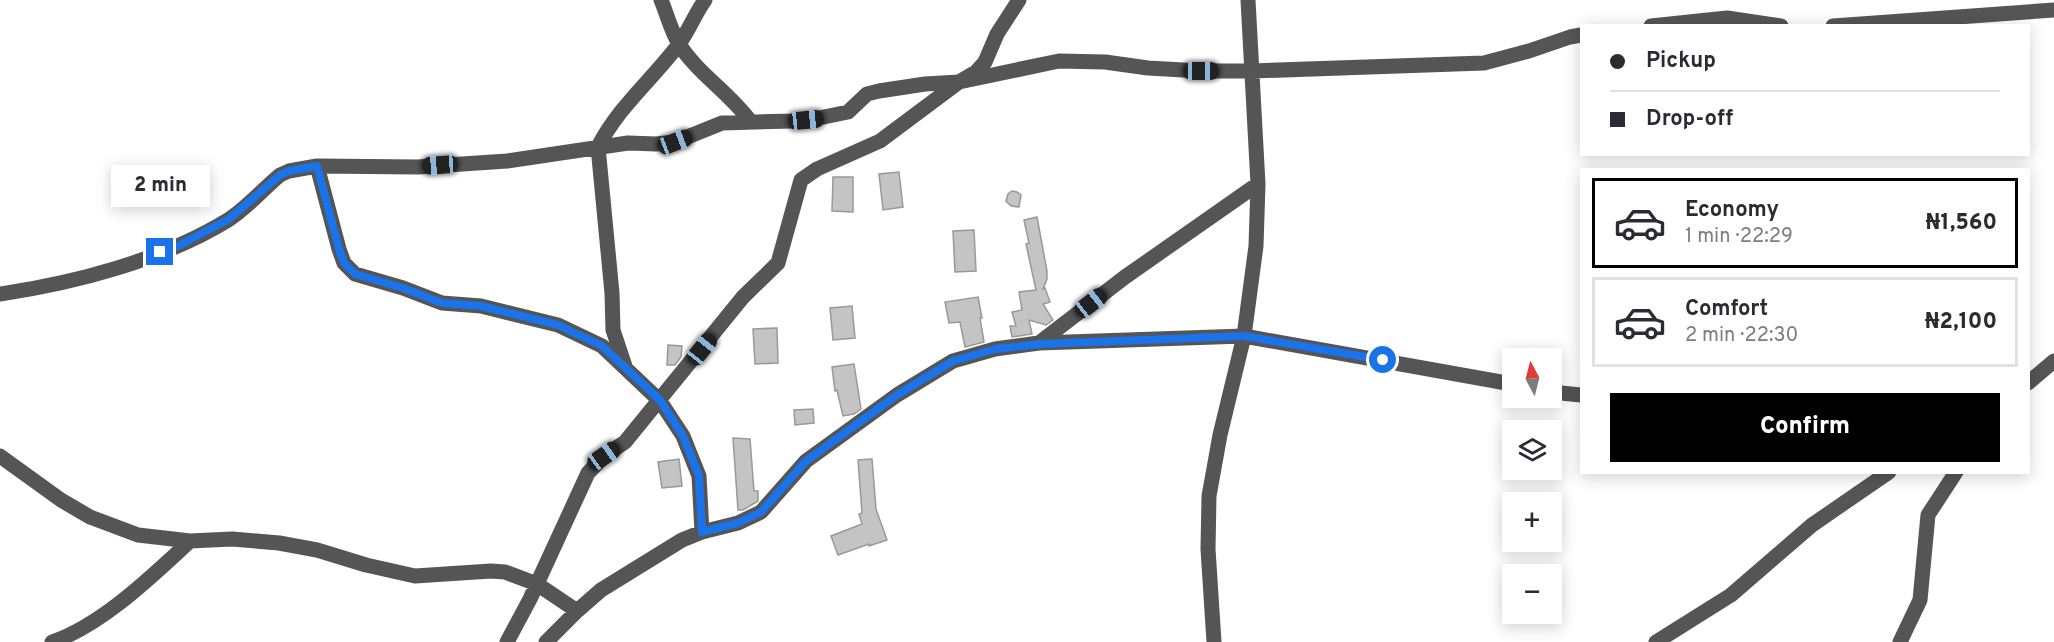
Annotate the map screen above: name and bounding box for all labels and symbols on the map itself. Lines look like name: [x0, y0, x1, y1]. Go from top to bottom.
car: [1183, 62, 1219, 80]
car: [787, 109, 825, 131]
car: [655, 127, 695, 157]
car: [421, 155, 459, 175]
callout: 2 min: [110, 165, 210, 207]
route end: [146, 238, 173, 265]
car: [1071, 285, 1111, 321]
car: [684, 329, 720, 369]
route start: [1369, 346, 1396, 373]
north arrow: [1502, 348, 1562, 408]
car: [584, 438, 624, 474]

